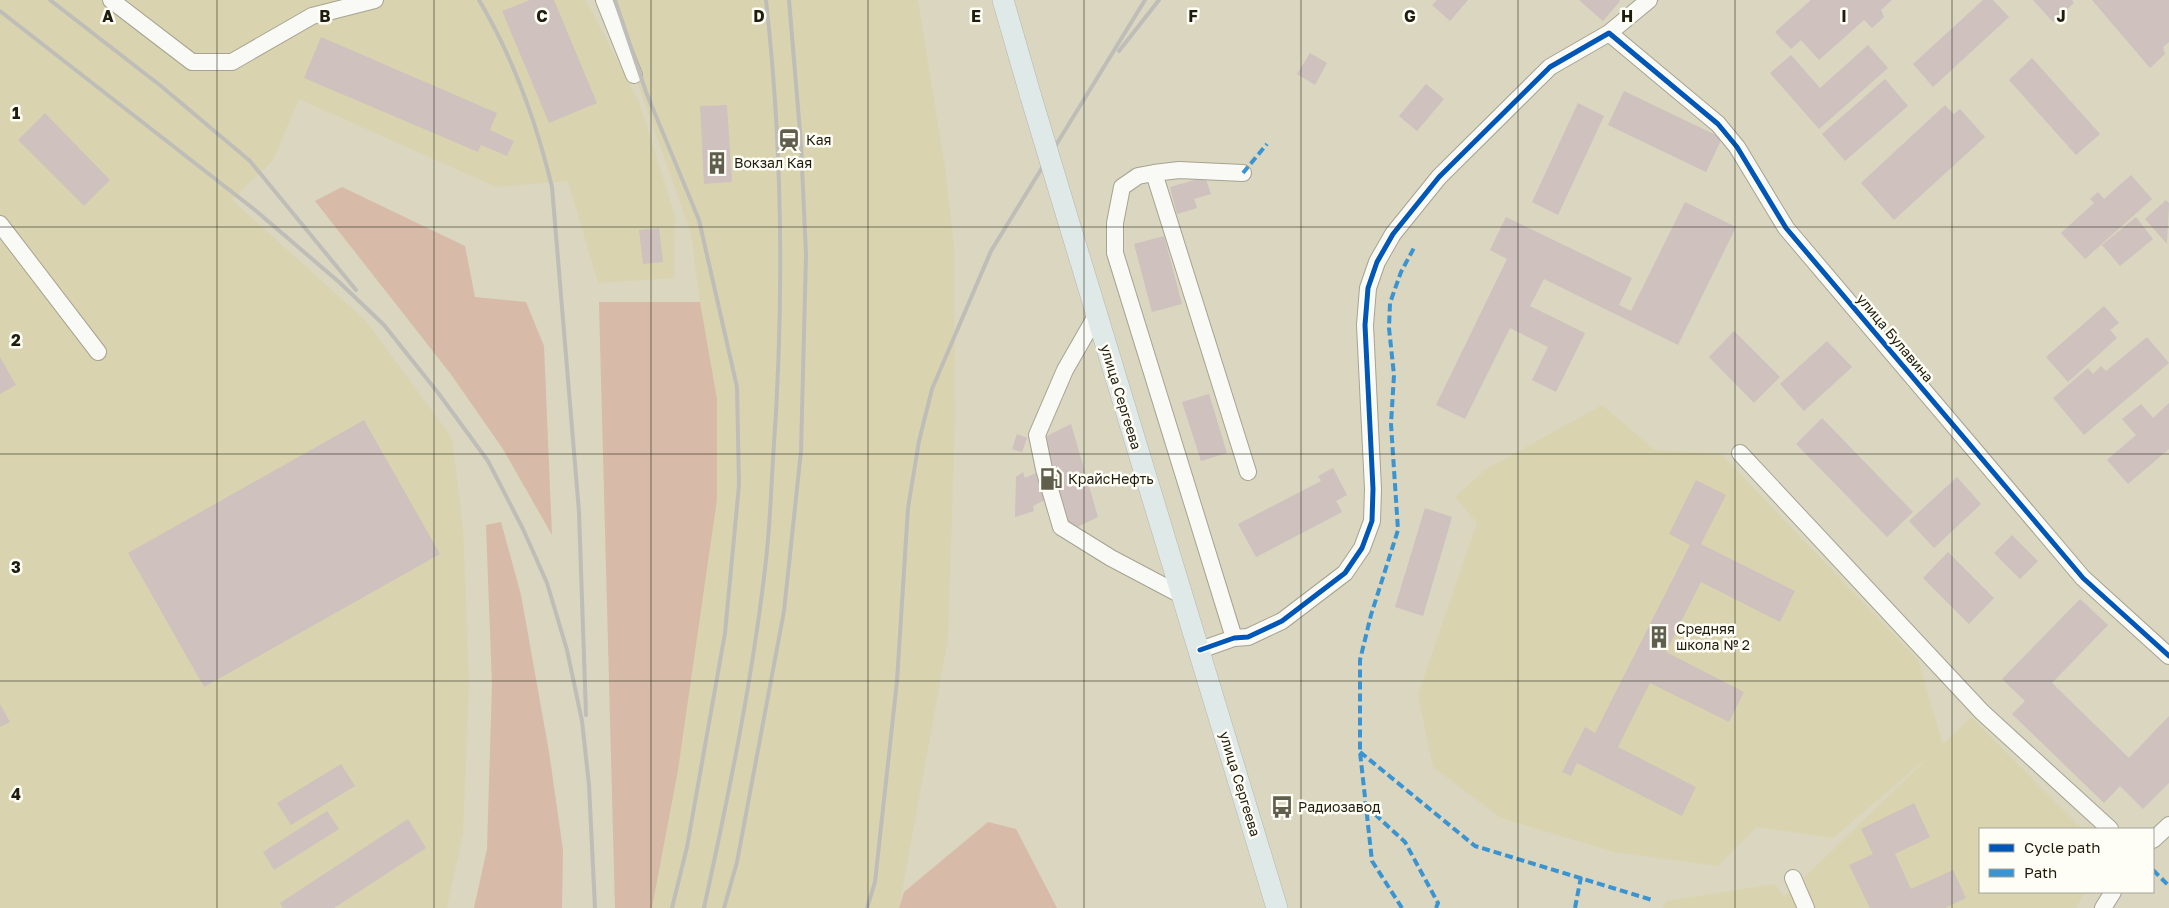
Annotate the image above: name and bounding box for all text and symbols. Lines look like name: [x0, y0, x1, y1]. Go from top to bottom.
text: A: [102, 6, 114, 26]
text: B: [319, 6, 331, 26]
text: C: [536, 6, 548, 26]
text: D: [753, 6, 765, 26]
text: E: [971, 6, 981, 26]
text: F: [1188, 6, 1198, 26]
text: G: [1404, 6, 1416, 26]
text: H: [1621, 6, 1633, 26]
text: I: [1841, 6, 1847, 26]
text: J: [2056, 6, 2066, 26]
text: 1: [12, 103, 20, 123]
station icon: Кая: [776, 127, 802, 153]
place label: Кая: [806, 131, 832, 148]
building icon: Вокзал Кая: [704, 150, 730, 176]
place label: Вокзал Кая: [734, 154, 812, 171]
street label: улица Булавина: [1854, 290, 1937, 385]
text: 2: [11, 330, 21, 350]
street label: улица Сергеева: [1097, 342, 1146, 452]
fuel station icon: КрайсНефть: [1038, 466, 1064, 492]
place label: КрайсНефть: [1068, 470, 1154, 487]
text: 3: [11, 557, 21, 577]
place label: Средняя школа № 2: [1676, 620, 1750, 653]
building icon: Средняя школа № 2: [1646, 624, 1672, 650]
street label: улица Сергеева: [1216, 729, 1265, 839]
text: 4: [11, 784, 21, 804]
bus stop icon: Радиозавод: [1269, 794, 1295, 820]
place label: Радиозавод: [1298, 798, 1381, 815]
legend: [1979, 828, 2154, 893]
text: Cycle path: [2024, 838, 2100, 856]
text: Path: [2024, 863, 2057, 881]

